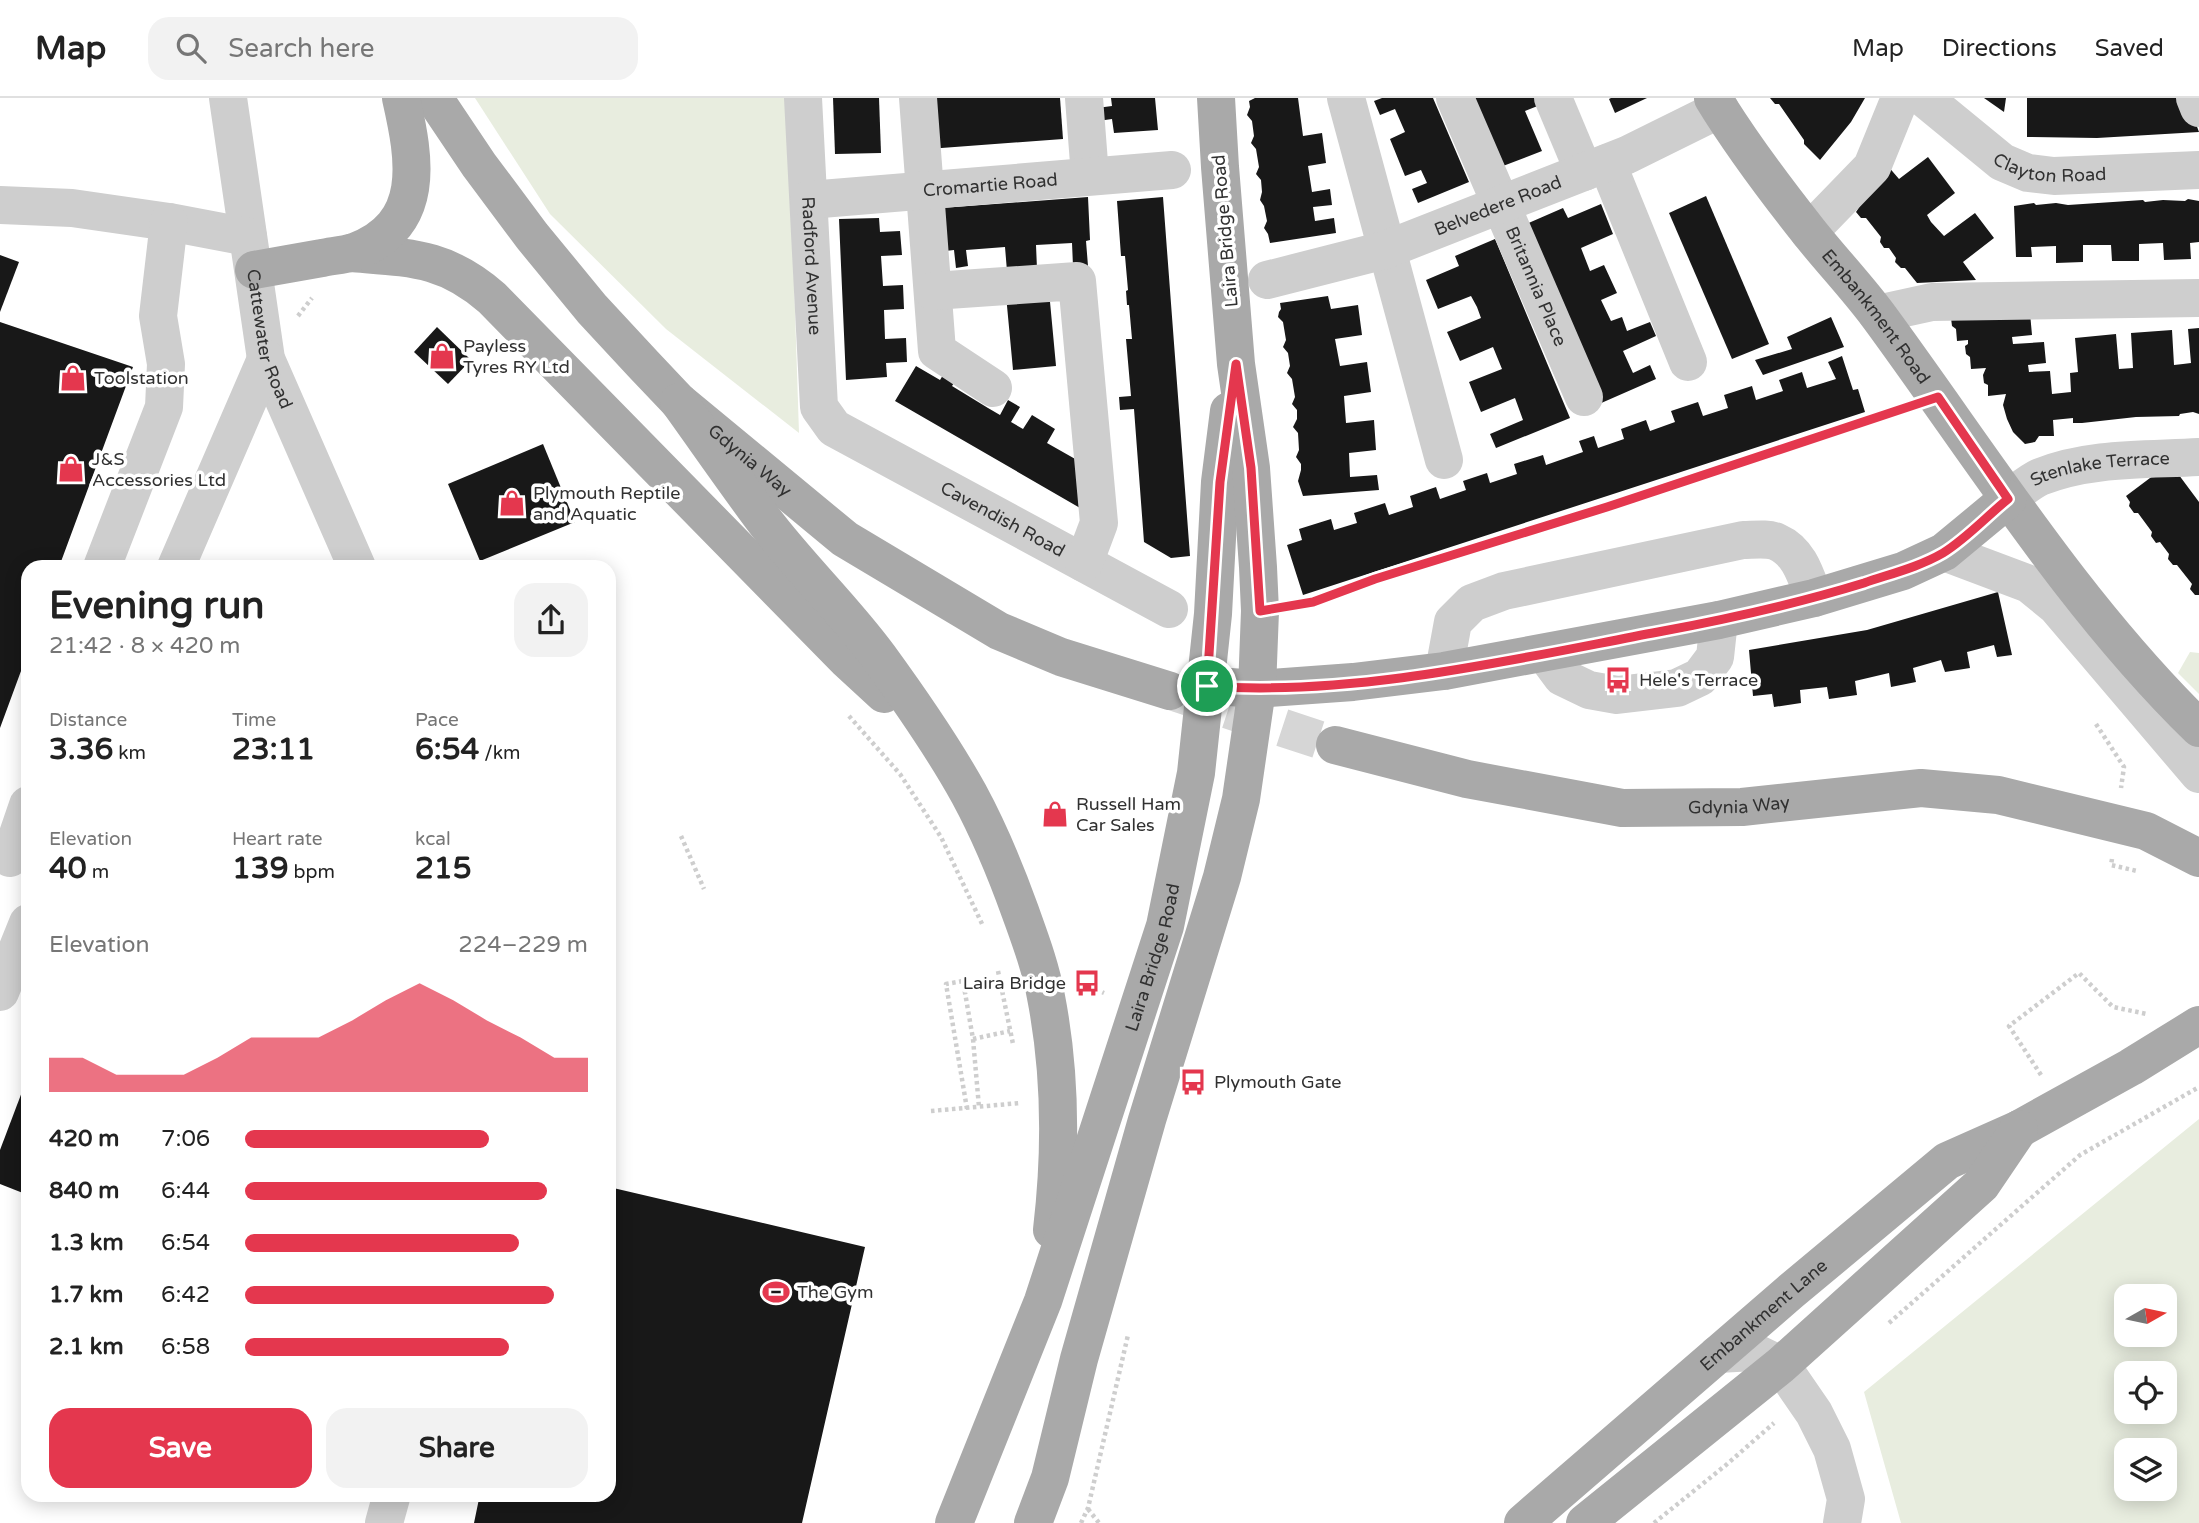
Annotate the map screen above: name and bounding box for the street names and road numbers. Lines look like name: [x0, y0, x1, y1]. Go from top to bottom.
street label: Clayton Road: [1988, 148, 2107, 187]
street label: Laira Bridge Road: [1207, 154, 1243, 308]
street label: Cromartie Road: [922, 168, 1059, 202]
street label: Belvedere Road: [1431, 171, 1565, 241]
street label: Radford Avenue: [797, 196, 826, 336]
street label: Britannia Place: [1501, 223, 1572, 350]
street label: Embankment Road: [1817, 245, 1935, 388]
street label: Cattewater Road: [242, 268, 297, 412]
street label: Gdynia Way: [703, 419, 796, 502]
street label: Stenlake Terrace: [2026, 447, 2170, 491]
street label: Cavendish Road: [937, 477, 1069, 562]
street label: Gdynia Way: [1688, 791, 1791, 818]
street label: Laira Bridge Road: [1120, 882, 1184, 1034]
street label: Embankment Lane: [1695, 1254, 1832, 1376]

